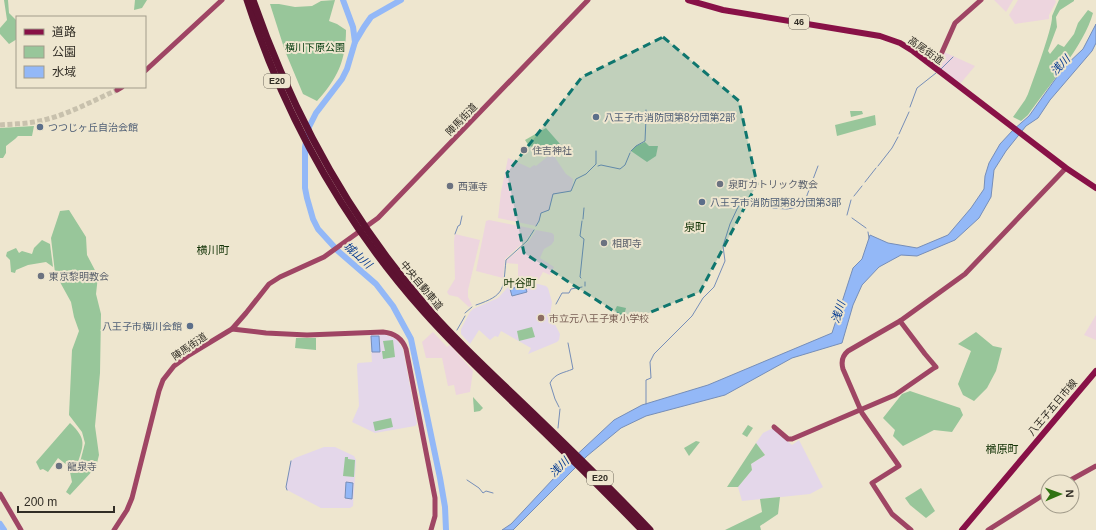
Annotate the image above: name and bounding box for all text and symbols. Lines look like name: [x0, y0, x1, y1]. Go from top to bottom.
road number: 46: [789, 15, 809, 29]
legend: [16, 16, 146, 88]
text: 道路: [52, 25, 76, 39]
street label: 高尾街道: [906, 34, 945, 66]
park label: 横川下原公園: [285, 42, 345, 53]
text: 公園: [52, 45, 76, 59]
water label: 浅川: [1048, 52, 1073, 77]
text: 水域: [52, 65, 76, 79]
road number: E20: [264, 74, 290, 88]
street label: 陣馬街道: [444, 101, 479, 138]
marker: 八王子市消防団第8分団第2部: [591, 112, 601, 122]
place label: 八王子市消防団第8分団第2部: [604, 112, 735, 123]
marker: つつじヶ丘自治会館: [35, 122, 45, 132]
place label: つつじヶ丘自治会館: [48, 122, 138, 133]
marker: 住吉神社: [519, 145, 529, 155]
place label: 住吉神社: [532, 145, 572, 156]
marker: 泉町カトリック教会: [715, 179, 725, 189]
place label: 泉町カトリック教会: [728, 179, 818, 190]
marker: 西蓮寺: [445, 181, 455, 191]
place label: 西蓮寺: [458, 181, 488, 192]
marker: 八王子市消防団第8分団第3部: [697, 197, 707, 207]
place label: 八王子市消防団第8分団第3部: [710, 197, 841, 208]
district label: 泉町: [684, 221, 706, 233]
marker: 相即寺: [599, 238, 609, 248]
place label: 相即寺: [612, 238, 642, 249]
water label: 城山川: [342, 240, 375, 271]
district label: 横川町: [197, 244, 230, 256]
street label: 中央自動車道: [398, 259, 445, 312]
marker: 東京黎明教会: [36, 271, 46, 281]
place label: 東京黎明教会: [49, 271, 109, 282]
district label: 叶谷町: [504, 277, 537, 289]
water label: 浅川: [829, 299, 847, 324]
marker: 市立元八王子東小学校: [536, 313, 546, 323]
place label: 市立元八王子東小学校: [549, 313, 649, 324]
place label: 八王子市横川会館: [102, 321, 182, 332]
marker: 八王子市横川会館: [185, 321, 195, 331]
street label: 陣馬街道: [170, 331, 209, 362]
street label: 八王子五日市線: [1026, 377, 1079, 438]
district label: 楢原町: [986, 443, 1019, 455]
water label: 浅川: [547, 454, 572, 479]
marker: 龍泉寺: [54, 461, 64, 471]
place label: 龍泉寺: [67, 461, 97, 472]
road number: E20: [587, 471, 613, 485]
north arrow: [1040, 474, 1080, 514]
scale bar: [18, 488, 114, 514]
text: N: [1064, 489, 1076, 498]
text: 200 m: [24, 495, 57, 509]

